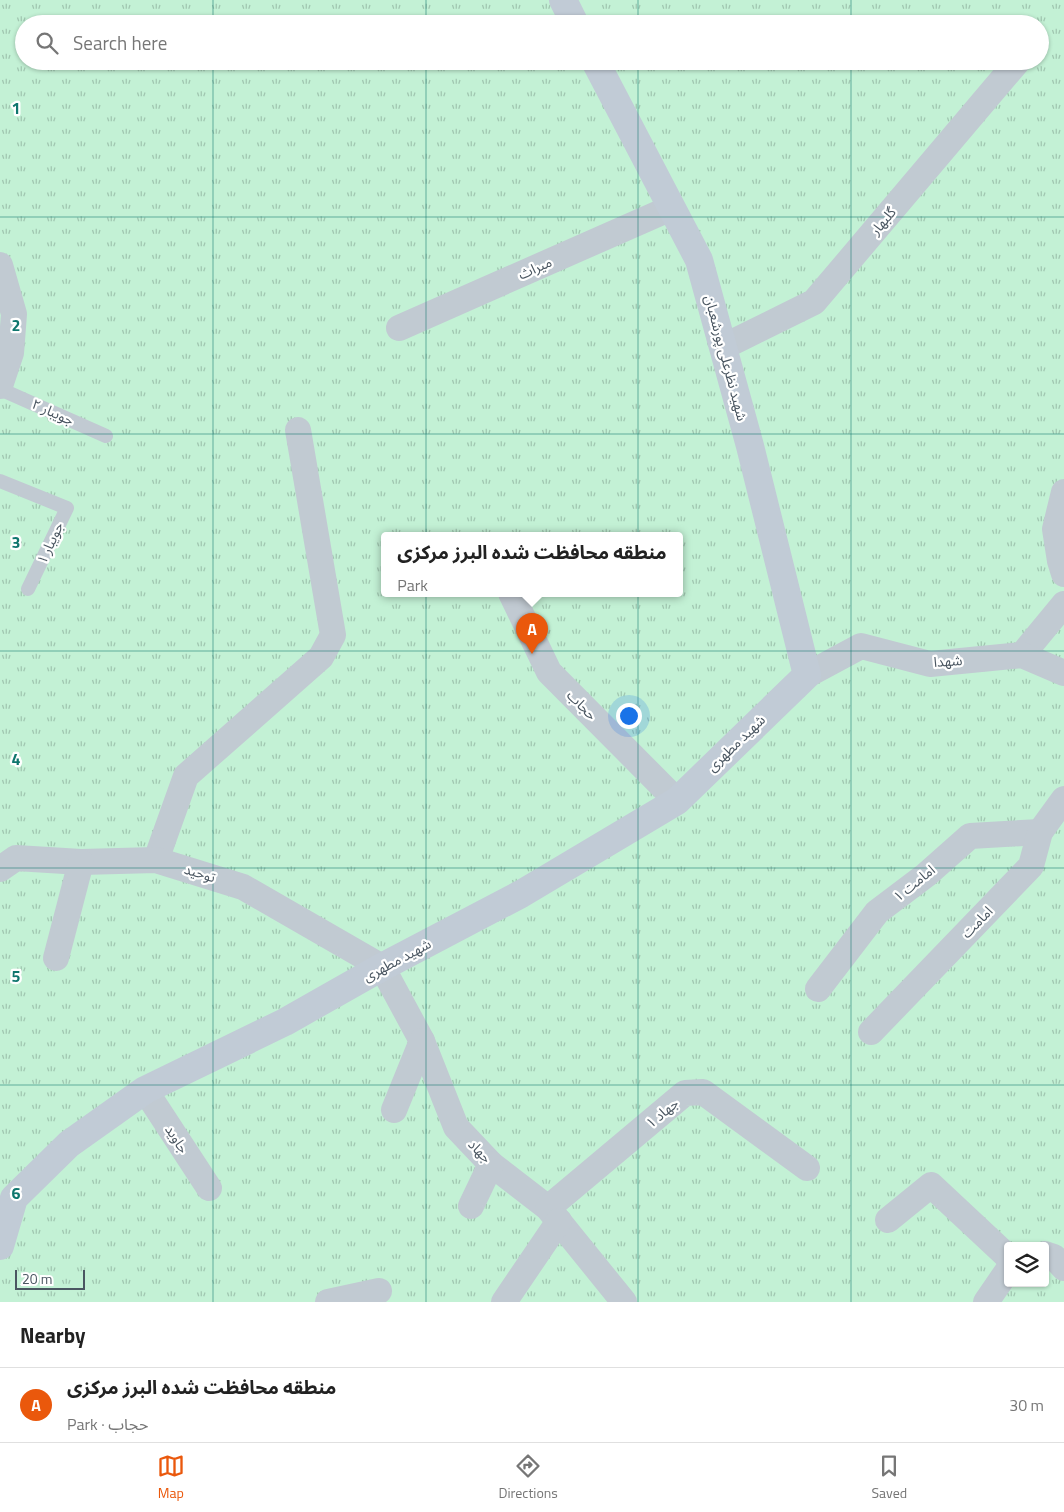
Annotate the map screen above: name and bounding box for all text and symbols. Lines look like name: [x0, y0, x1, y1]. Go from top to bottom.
search box: [15, 15, 1049, 70]
text: Search here: [73, 28, 167, 57]
icon: search: [33, 29, 61, 57]
text: 1: [12, 96, 20, 120]
street label: گلبهار: [864, 202, 901, 240]
street label: میراث: [515, 251, 555, 284]
street label: شهید نظرعلی پورشعبان: [699, 293, 753, 423]
text: 2: [12, 313, 20, 337]
street label: جویبار ۲: [29, 393, 78, 430]
street label: جویبار ۱: [31, 518, 68, 567]
text: 3: [12, 530, 20, 554]
popup: [381, 532, 683, 597]
text: منطقه محافظت شده البرز مرکزی: [397, 537, 667, 566]
text: Park: [397, 573, 428, 597]
pin: A: [516, 613, 548, 654]
street label: شهدا: [933, 649, 963, 672]
street label: حجاب: [563, 685, 602, 724]
your location: [616, 703, 642, 729]
street label: شهید مطهری: [702, 709, 770, 776]
text: 4: [12, 747, 21, 771]
street label: توحید: [182, 858, 218, 887]
street label: امامت ۱: [888, 859, 939, 906]
street label: امامت: [956, 901, 997, 942]
street label: شهید مطهری: [359, 933, 435, 986]
text: 5: [12, 964, 21, 988]
street label: جهاد ۱: [641, 1093, 683, 1133]
street label: جاوید: [160, 1120, 194, 1157]
street label: جهاد: [464, 1134, 497, 1167]
text: 6: [12, 1181, 21, 1205]
map controls: [1004, 1242, 1049, 1287]
button: layers: [1004, 1242, 1049, 1287]
scale bar: [15, 1267, 85, 1290]
text: 20 m: [22, 1268, 52, 1289]
text: Nearby: [20, 1319, 85, 1351]
text: منطقه محافظت شده البرز مرکزی: [67, 1372, 336, 1401]
text: A: [31, 1393, 41, 1417]
text: 30 m: [1009, 1393, 1044, 1417]
text: Park · حجاب: [67, 1412, 148, 1436]
tab: Map: [157, 1452, 185, 1503]
tab: Directions: [498, 1452, 558, 1503]
tab: Saved: [872, 1452, 907, 1503]

